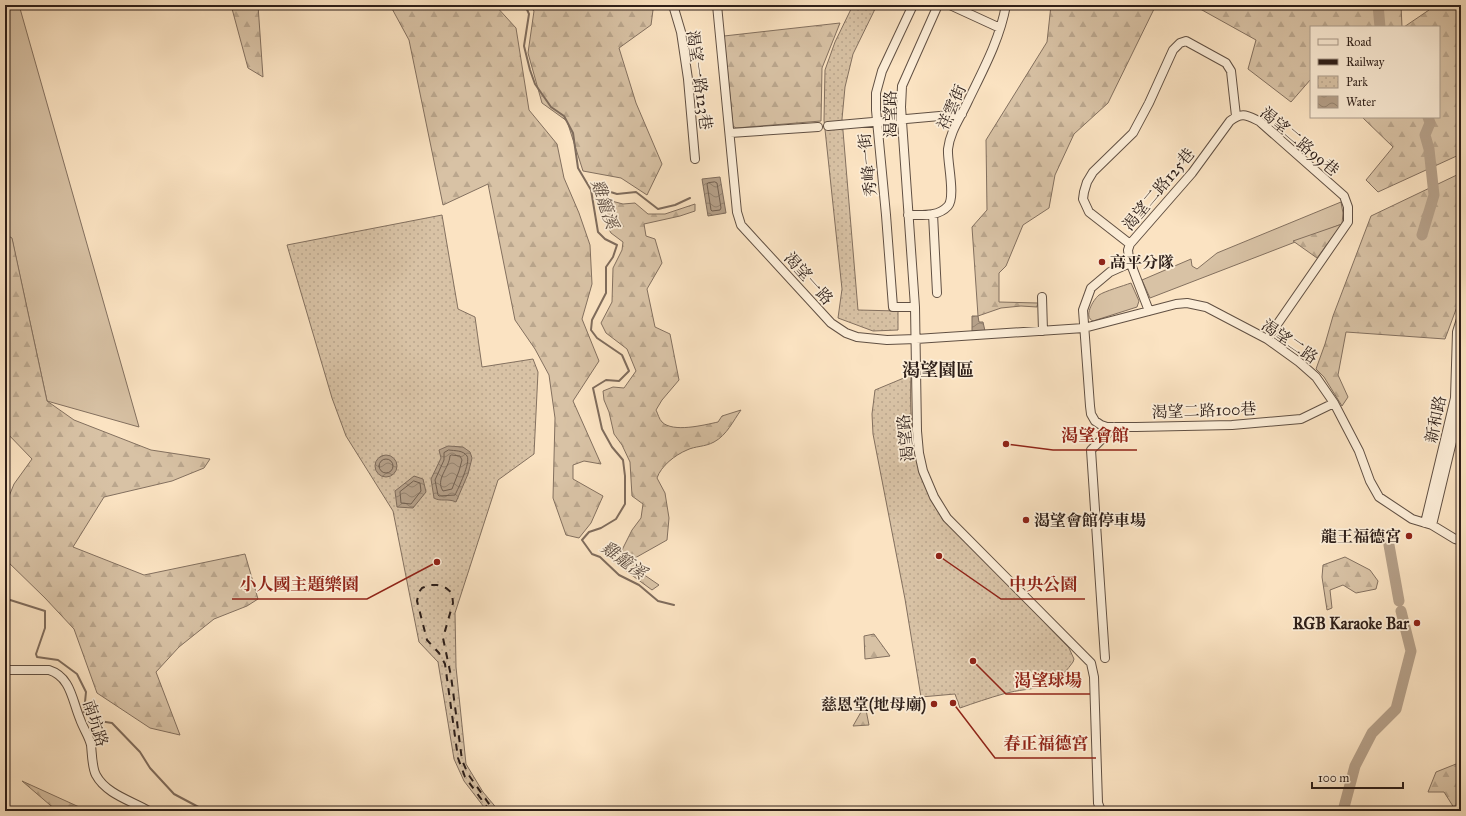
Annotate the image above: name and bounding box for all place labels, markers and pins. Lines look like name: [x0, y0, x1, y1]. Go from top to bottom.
place label: 高平分隊: [1110, 253, 1174, 272]
marker: 高平分隊: [1097, 257, 1107, 267]
callout: 渴望會館: [1053, 421, 1137, 450]
place label: 渴望會館停車場: [1034, 511, 1146, 530]
marker: 渴望會館停車場: [1021, 515, 1031, 525]
place label: 龍王福德宮: [1321, 527, 1401, 546]
marker: 龍王福德宮: [1404, 531, 1414, 541]
callout: 小人國主題樂園: [232, 570, 367, 599]
callout: 中央公園: [1001, 570, 1085, 599]
place label: RGB Karaoke Bar: [1293, 614, 1410, 633]
marker: RGB Karaoke Bar: [1412, 618, 1422, 628]
callout: 渴望球場: [1006, 665, 1090, 694]
place label: 慈恩堂(地母廟): [821, 695, 926, 715]
marker: 慈恩堂(地母廟): [929, 699, 939, 709]
callout: 春正福德宮: [995, 729, 1096, 758]

